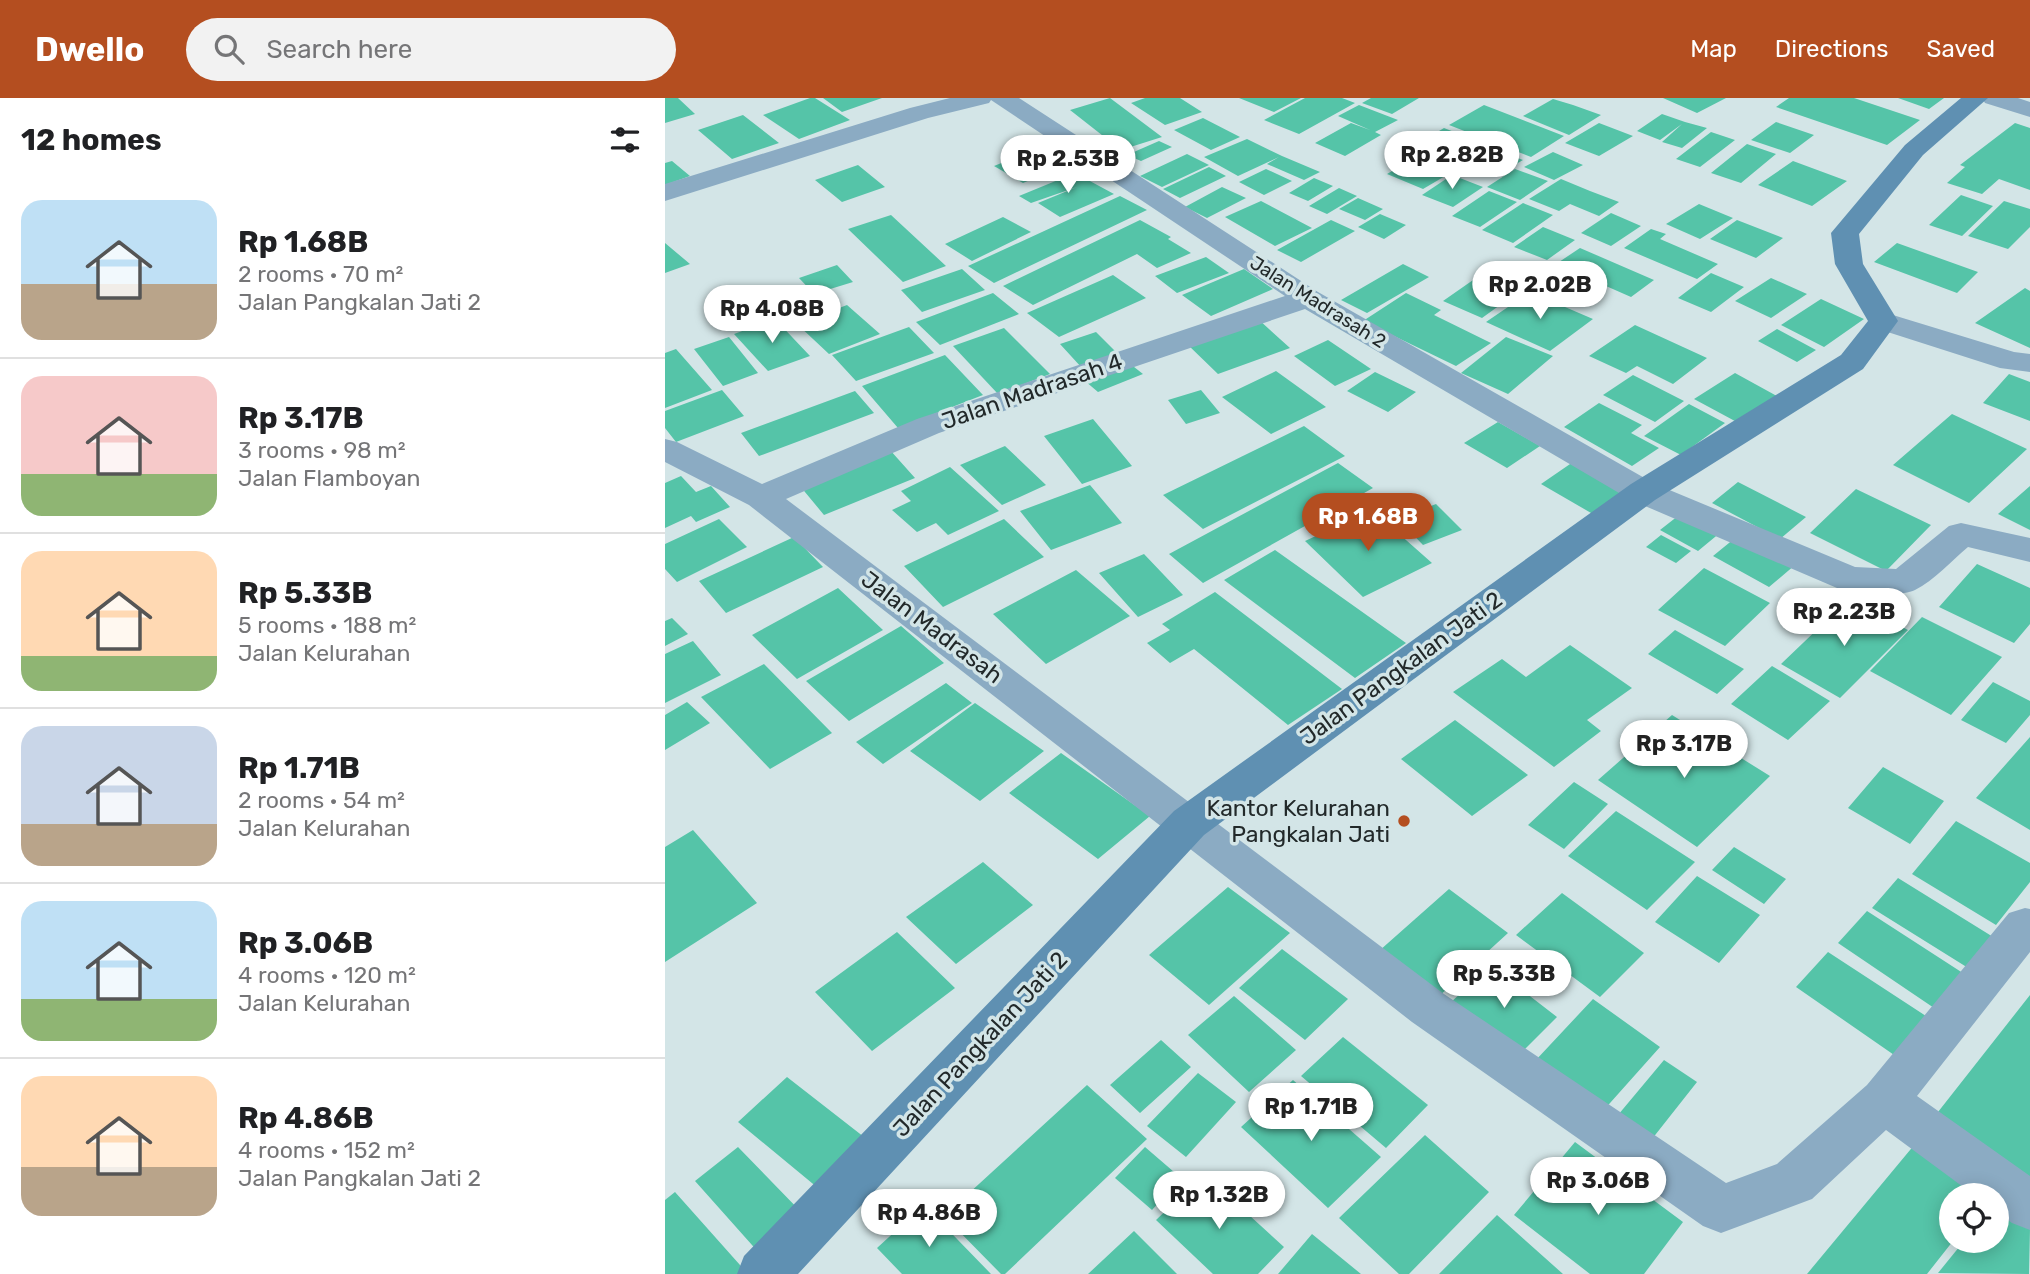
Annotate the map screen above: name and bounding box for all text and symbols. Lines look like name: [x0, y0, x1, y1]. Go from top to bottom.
search box: [186, 18, 676, 81]
text: Dwello: [35, 30, 144, 69]
icon: search: [210, 30, 248, 68]
text: Search here: [266, 34, 412, 65]
text: Map: [1690, 35, 1737, 63]
text: Directions: [1775, 35, 1888, 63]
text: Saved: [1926, 35, 1995, 63]
icon: filters: [606, 121, 644, 159]
text: 12 homes: [21, 122, 162, 158]
pin: Rp 2.82B: [1380, 132, 1524, 191]
pin: Rp 2.53B: [996, 136, 1140, 195]
text: Rp 2.82B: [1400, 140, 1504, 168]
text: Rp 2.53B: [1017, 144, 1120, 172]
text: Rp 1.68B: [238, 224, 368, 260]
icon: home: [77, 228, 161, 312]
street label: Jalan Madrasah 2: [1246, 251, 1390, 353]
text: 2 rooms · 70 m²: [238, 260, 403, 288]
pin: Rp 2.02B: [1468, 262, 1612, 321]
text: Rp 2.02B: [1488, 270, 1592, 298]
pin: Rp 4.08B: [700, 286, 844, 345]
text: Jalan Pangkalan Jati 2: [238, 288, 481, 316]
text: Rp 4.08B: [720, 294, 824, 322]
street label: Jalan Madrasah 4: [938, 347, 1126, 435]
text: Rp 3.17B: [238, 400, 364, 436]
icon: home: [77, 404, 161, 488]
text: 3 rooms · 98 m²: [238, 436, 406, 464]
text: Jalan Flamboyan: [238, 464, 421, 492]
pin: Rp 1.68B: [1296, 494, 1440, 553]
text: Rp 1.68B: [1318, 502, 1418, 530]
street label: Jalan Madrasah: [856, 565, 1008, 689]
text: Rp 5.33B: [238, 575, 373, 611]
icon: home: [77, 579, 161, 663]
street label: Jalan Pangkalan Jati 2: [1295, 585, 1507, 751]
pin: Rp 2.23B: [1772, 588, 1916, 648]
text: Rp 2.23B: [1792, 597, 1896, 625]
text: 5 rooms · 188 m²: [238, 611, 416, 639]
text: Jalan Kelurahan: [238, 639, 410, 667]
pin: Rp 3.17B: [1612, 720, 1756, 780]
text: Rp 3.17B: [1636, 729, 1732, 757]
text: Rp 1.71B: [238, 750, 360, 786]
icon: home: [77, 754, 161, 838]
text: 2 rooms · 54 m²: [238, 786, 405, 814]
place label: Kantor Kelurahan Pangkalan Jati: [1206, 794, 1390, 848]
marker: Kantor Kelurahan Pangkalan Jati: [1396, 813, 1412, 829]
text: Jalan Kelurahan: [238, 814, 410, 842]
text: Rp 3.06B: [238, 925, 373, 961]
icon: home: [77, 929, 161, 1013]
street label: Jalan Pangkalan Jati 2: [887, 946, 1073, 1142]
pin: Rp 5.33B: [1432, 950, 1576, 1010]
text: Rp 5.33B: [1452, 959, 1556, 987]
text: 4 rooms · 120 m²: [238, 961, 416, 989]
text: Jalan Kelurahan: [238, 989, 410, 1017]
pin: Rp 1.71B: [1239, 1084, 1383, 1143]
text: Rp 1.71B: [1264, 1092, 1358, 1120]
text: Rp 4.86B: [238, 1100, 374, 1136]
icon: home: [77, 1104, 161, 1188]
text: 4 rooms · 152 m²: [238, 1136, 415, 1164]
pin: Rp 3.06B: [1526, 1158, 1670, 1217]
text: Jalan Pangkalan Jati 2: [238, 1164, 481, 1192]
text: Rp 3.06B: [1546, 1166, 1650, 1194]
pin: Rp 1.32B: [1147, 1172, 1291, 1231]
text: Rp 1.32B: [1169, 1180, 1269, 1208]
map controls: [1939, 1183, 2009, 1253]
button: locate: [1939, 1183, 2009, 1253]
pin: Rp 4.86B: [857, 1190, 1001, 1249]
text: Rp 4.86B: [877, 1198, 981, 1226]

